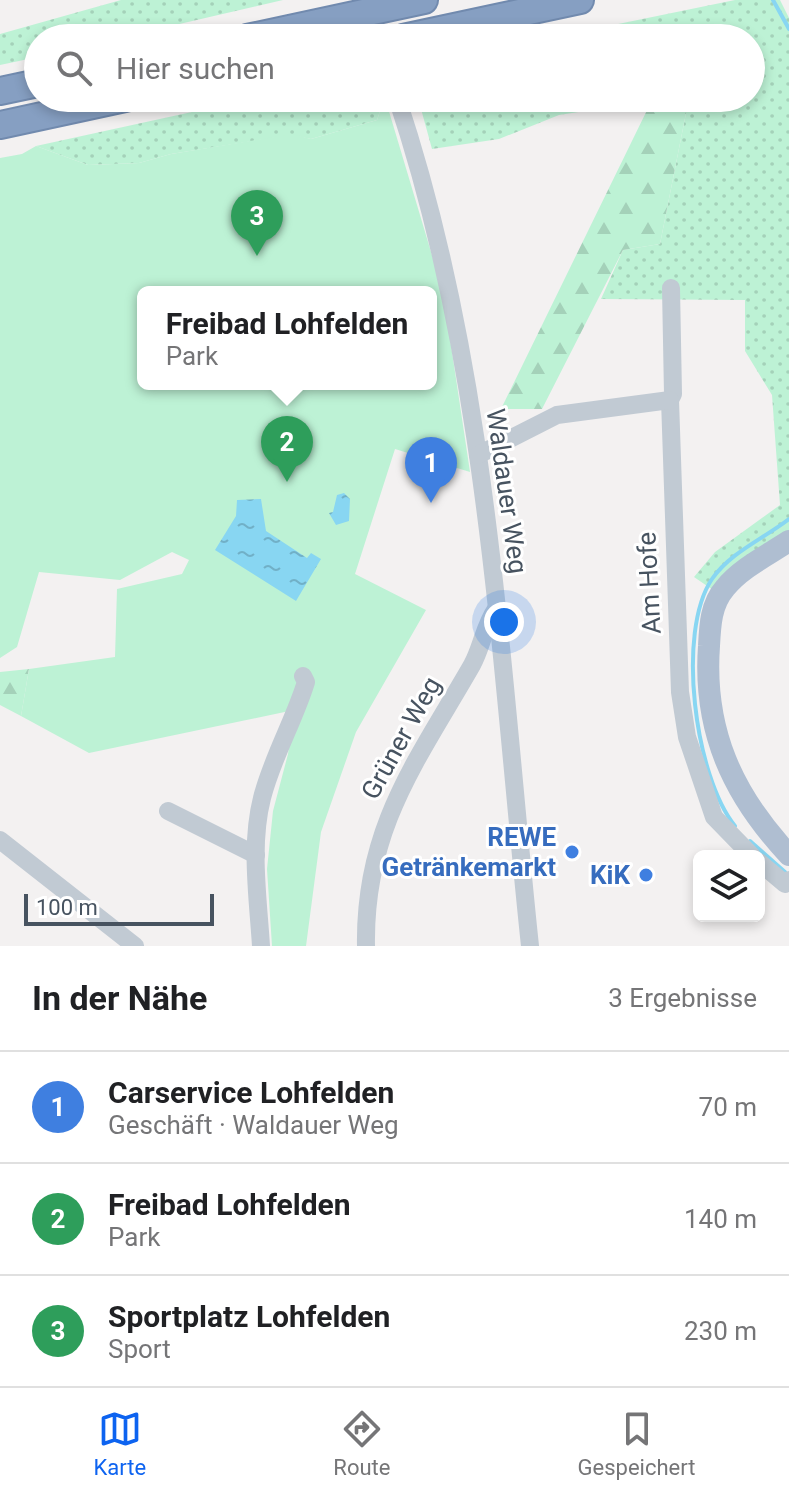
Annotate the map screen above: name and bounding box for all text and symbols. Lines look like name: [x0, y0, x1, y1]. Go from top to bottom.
search box: [24, 24, 765, 112]
icon: search: [52, 46, 96, 90]
text: Hier suchen: [116, 51, 275, 86]
pin: 3: [231, 190, 283, 256]
popup: [137, 286, 437, 390]
text: Freibad Lohfelden: [166, 306, 408, 341]
text: Park: [166, 341, 218, 371]
street label: Waldauer Weg: [481, 407, 533, 575]
pin: 2: [261, 416, 313, 482]
pin: 1: [405, 437, 457, 503]
street label: Am Hofe: [631, 531, 667, 635]
your location: [484, 602, 524, 642]
street label: Grüner Weg: [355, 672, 447, 804]
place label: REWE Getränkemarkt: [382, 822, 556, 882]
marker: REWE Getränkemarkt: [563, 843, 581, 861]
map controls: [693, 850, 765, 922]
button: layers: [693, 850, 765, 922]
place label: KiK: [590, 860, 630, 890]
marker: KiK: [637, 866, 655, 884]
scale bar: [24, 890, 214, 926]
text: 100 m: [36, 895, 98, 920]
text: In der Nähe: [32, 978, 207, 1018]
text: 3 Ergebnisse: [608, 983, 757, 1013]
text: Carservice Lohfelden: [108, 1075, 394, 1110]
text: 1: [51, 1092, 65, 1122]
text: 70 m: [699, 1092, 757, 1122]
text: Geschäft · Waldauer Weg: [108, 1110, 399, 1140]
text: Freibad Lohfelden: [108, 1187, 351, 1222]
text: 2: [51, 1204, 65, 1234]
text: 140 m: [684, 1204, 757, 1234]
text: Park: [108, 1222, 160, 1252]
text: Sportplatz Lohfelden: [108, 1299, 390, 1334]
text: 3: [51, 1316, 65, 1346]
text: 230 m: [684, 1316, 757, 1346]
text: Sport: [108, 1334, 171, 1364]
tab: Karte: [94, 1407, 146, 1480]
tab: Route: [333, 1407, 390, 1480]
tab: Gespeichert: [578, 1407, 695, 1480]

